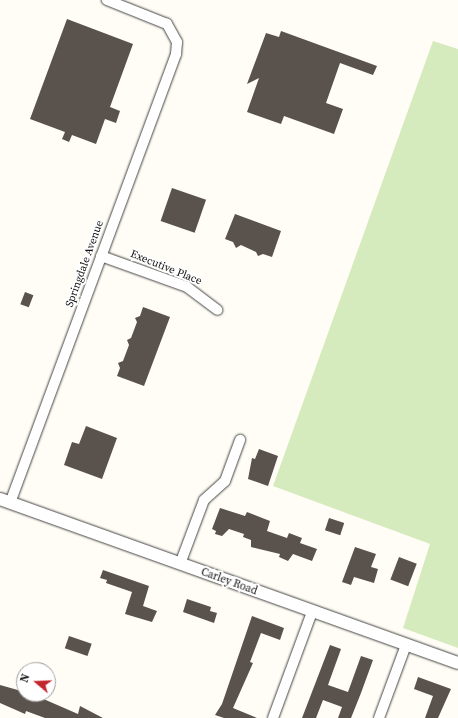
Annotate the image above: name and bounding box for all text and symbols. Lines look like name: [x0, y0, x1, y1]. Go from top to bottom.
street label: Springdale Avenue: [63, 219, 107, 309]
street label: Executive Place: [128, 248, 204, 288]
street label: Carley Road: [199, 566, 259, 598]
north arrow: [16, 662, 56, 702]
text: N: [17, 672, 34, 684]

